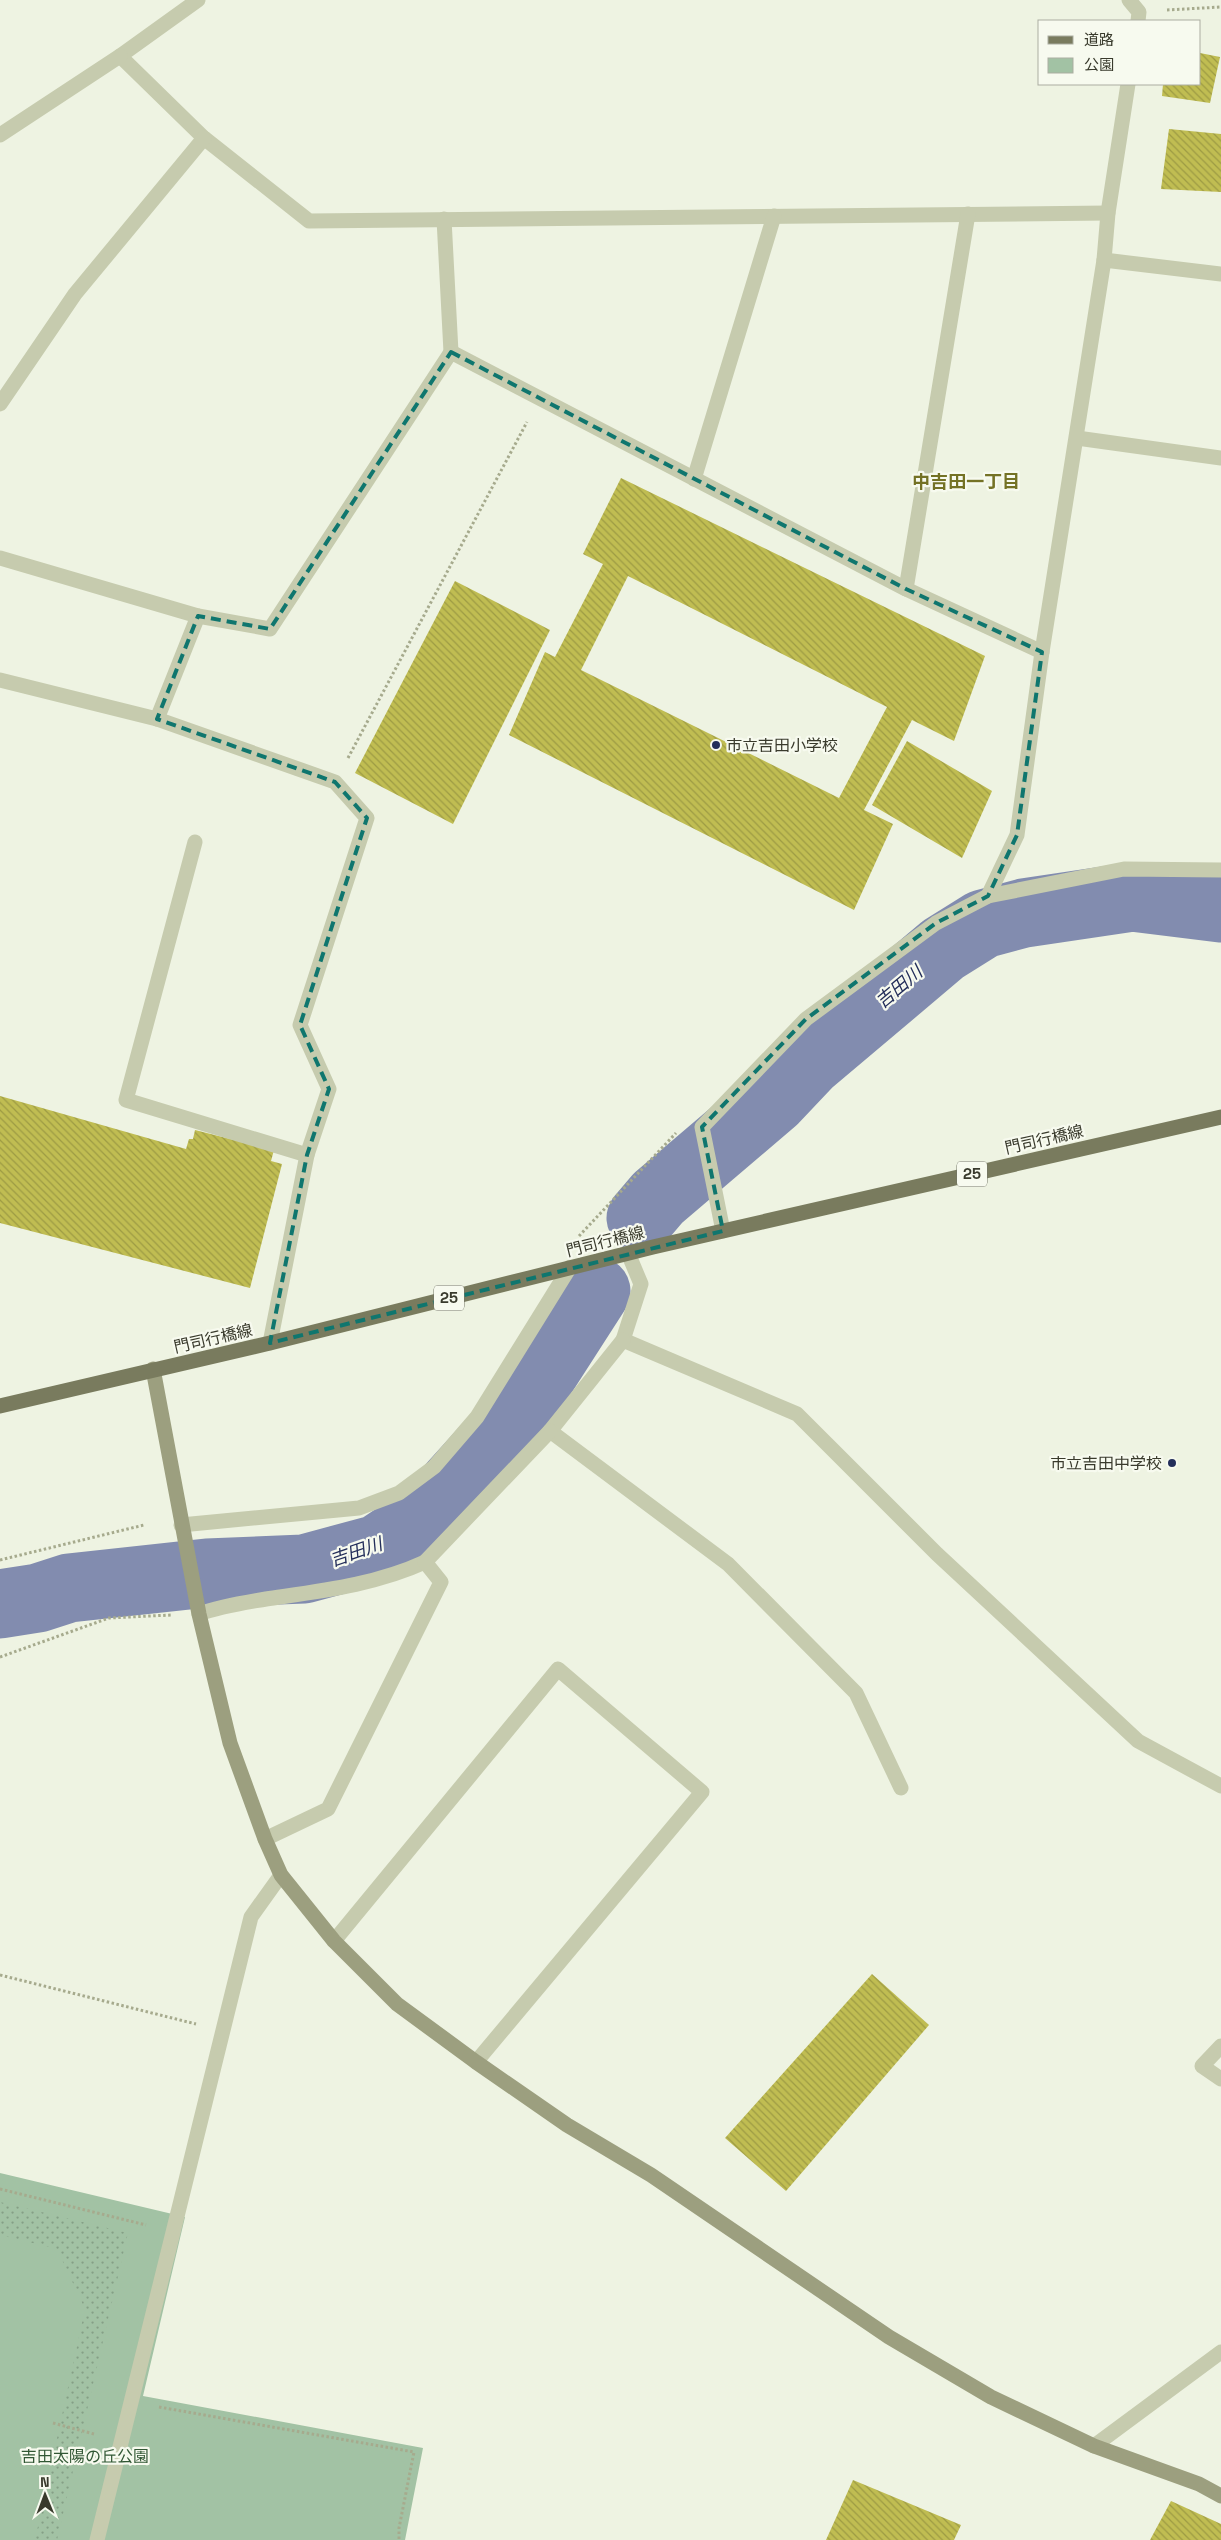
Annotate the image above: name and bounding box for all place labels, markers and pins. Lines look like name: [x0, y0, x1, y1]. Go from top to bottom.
place label: 市立吉田小学校: [726, 735, 838, 756]
marker: 市立吉田小学校: [710, 739, 722, 751]
place label: 市立吉田中学校: [1050, 1453, 1162, 1474]
marker: 市立吉田中学校: [1166, 1457, 1178, 1469]

